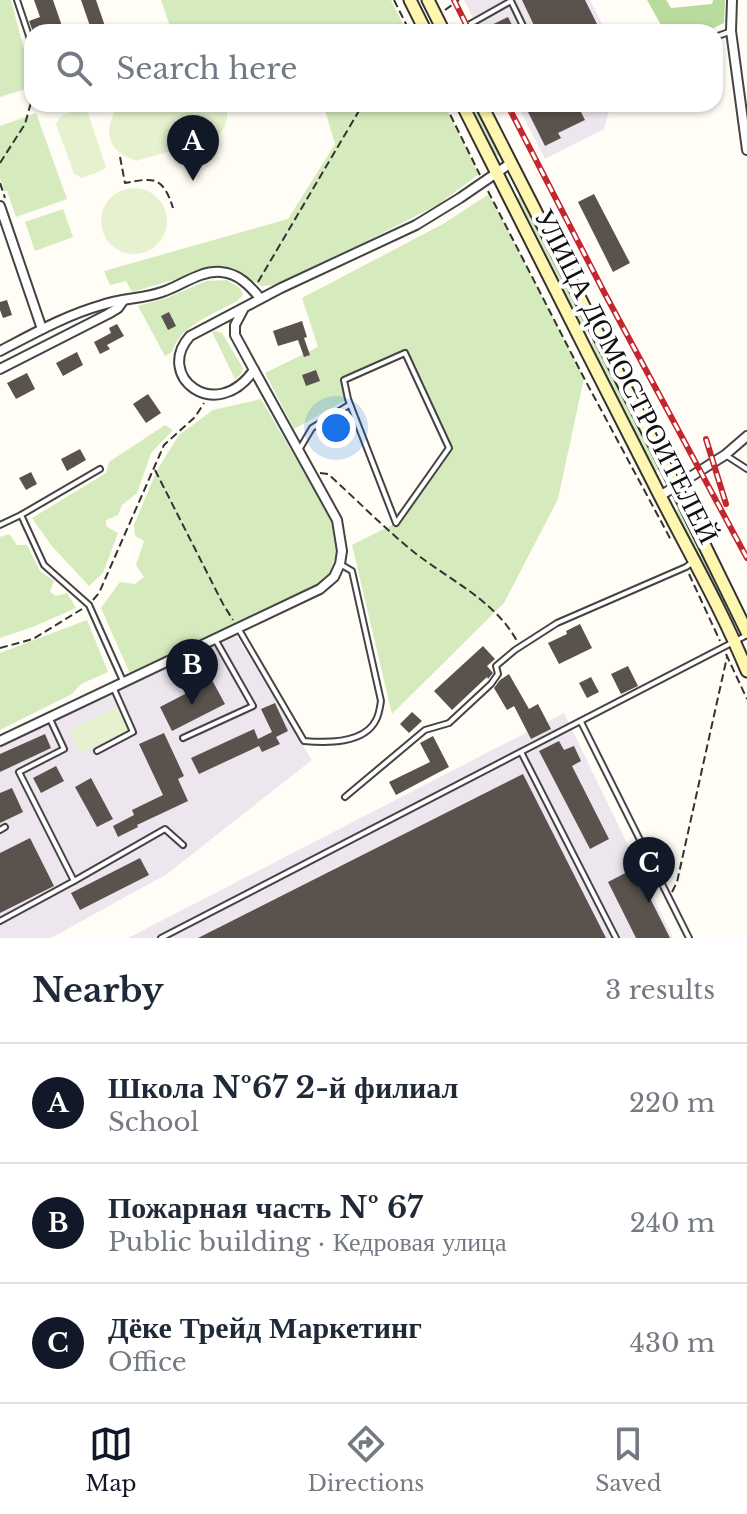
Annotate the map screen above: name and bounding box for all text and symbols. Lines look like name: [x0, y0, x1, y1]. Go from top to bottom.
search box: [24, 24, 723, 112]
icon: search: [52, 46, 96, 90]
text: Search here: [116, 50, 297, 87]
pin: A: [167, 115, 219, 181]
street label: УЛИЦА ДОМОСТРОИТЕЛЕЙ: [527, 203, 726, 550]
your location: [316, 408, 356, 448]
pin: B: [166, 639, 218, 705]
pin: C: [623, 837, 675, 903]
text: Nearby: [32, 969, 164, 1011]
text: 3 results: [605, 974, 715, 1006]
text: Школа №67 2-й филиал: [108, 1069, 458, 1106]
text: A: [47, 1087, 69, 1119]
text: 220 m: [629, 1087, 715, 1119]
text: School: [108, 1106, 199, 1138]
text: Пожарная часть № 67: [108, 1189, 423, 1226]
text: B: [48, 1207, 68, 1239]
text: 240 m: [630, 1207, 715, 1239]
text: Public building · Кедровая улица: [108, 1226, 507, 1258]
text: Дёке Трейд Маркетинг: [108, 1309, 422, 1346]
text: C: [47, 1327, 69, 1359]
text: 430 m: [630, 1327, 715, 1359]
text: Office: [108, 1346, 187, 1378]
tab: Map: [85, 1422, 137, 1497]
tab: Directions: [307, 1422, 424, 1497]
tab: Saved: [595, 1422, 662, 1497]

